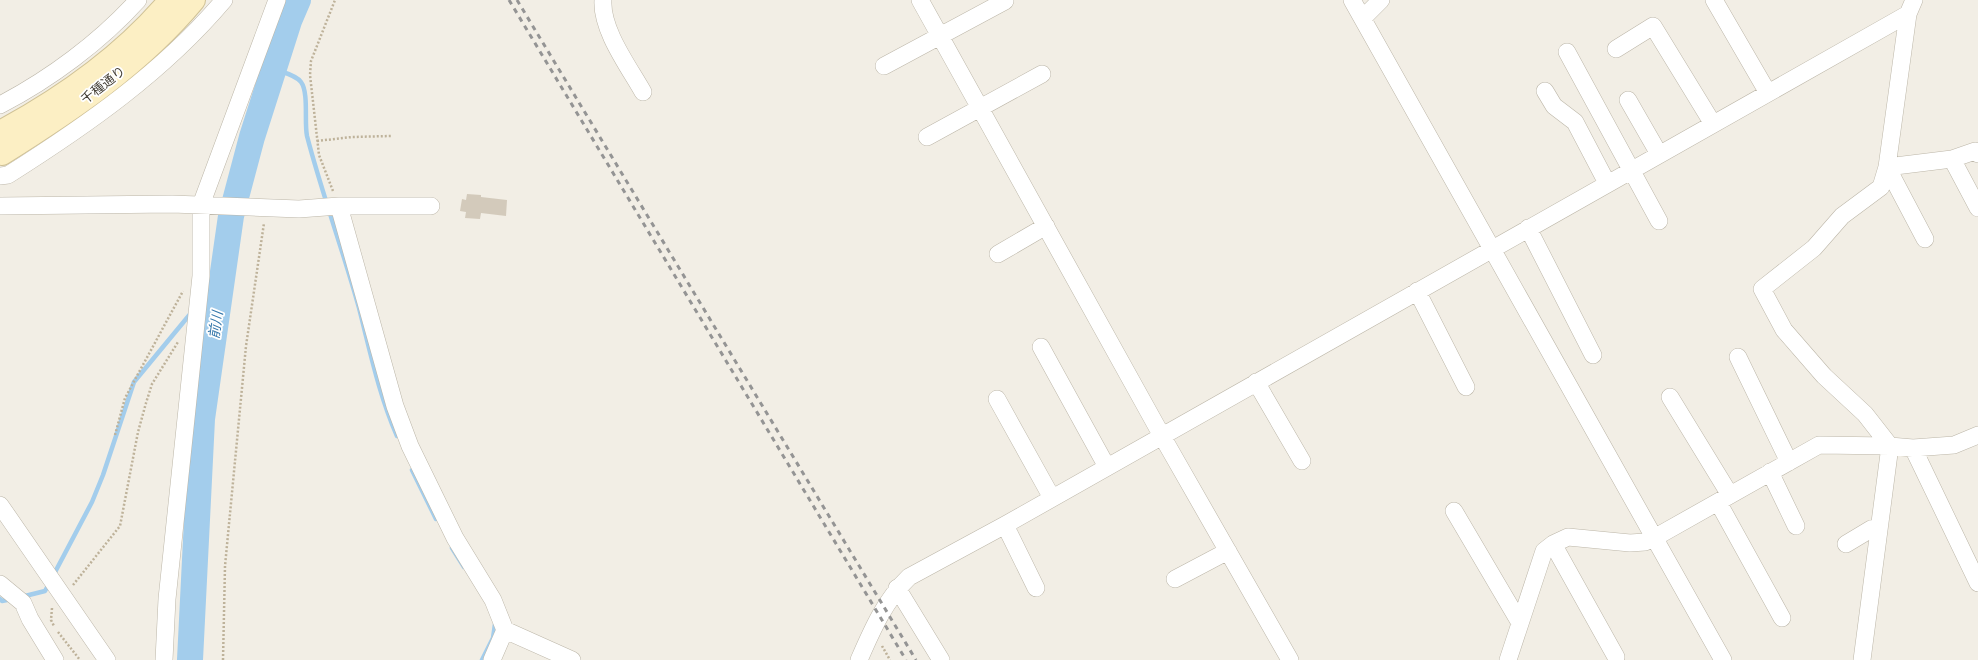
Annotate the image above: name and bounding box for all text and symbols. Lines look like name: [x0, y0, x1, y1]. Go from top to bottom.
street label: 千種通り: [78, 63, 128, 107]
water label: 前川: [206, 308, 227, 340]

